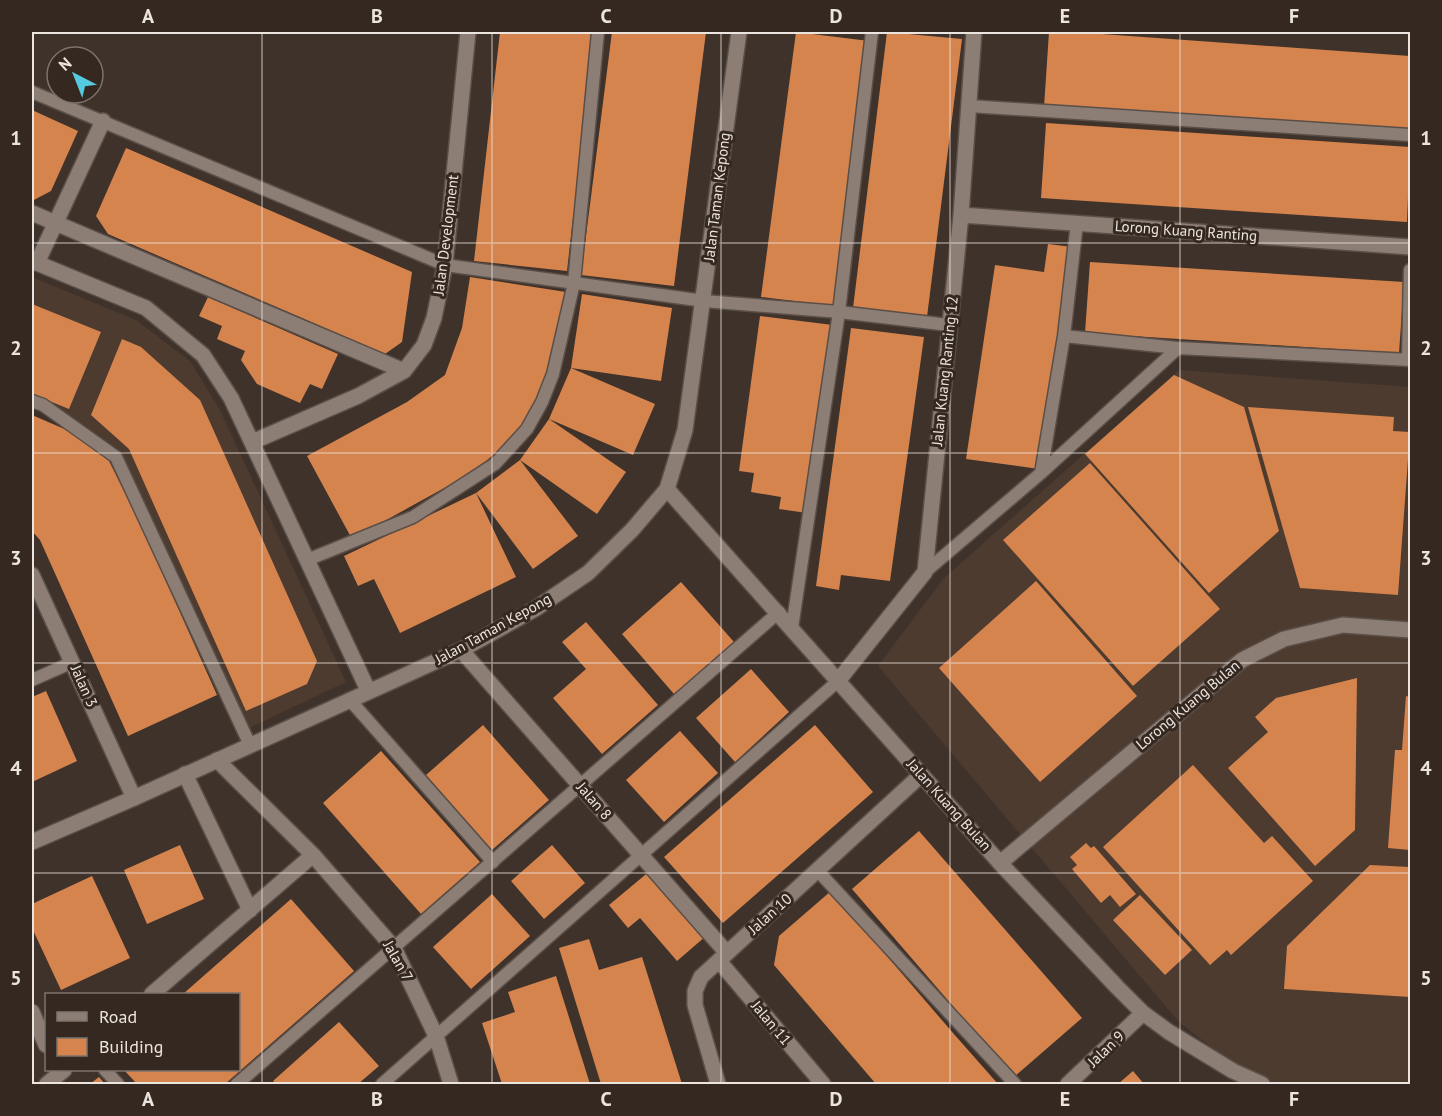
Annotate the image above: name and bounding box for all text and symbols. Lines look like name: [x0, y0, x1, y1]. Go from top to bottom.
text: A: [142, 3, 155, 29]
text: B: [371, 3, 383, 29]
text: C: [600, 3, 612, 29]
text: D: [830, 3, 843, 29]
text: E: [1060, 3, 1070, 29]
text: F: [1289, 3, 1299, 29]
north arrow: [45, 45, 105, 105]
text: N: [54, 53, 76, 75]
text: 1: [10, 125, 22, 151]
text: 1: [1420, 125, 1432, 151]
street label: Jalan Taman Kepong: [699, 131, 734, 264]
street label: Jalan Development: [429, 174, 462, 297]
street label: Lorong Kuang Ranting: [1114, 216, 1258, 245]
street label: Jalan Kuang Ranting 12: [927, 295, 962, 448]
text: 2: [10, 335, 22, 361]
text: 2: [1420, 335, 1432, 361]
text: 3: [10, 545, 22, 571]
text: 3: [1420, 545, 1432, 571]
street label: Jalan Taman Kepong: [430, 589, 554, 669]
street label: Lorong Kuang Bulan: [1132, 656, 1243, 754]
street label: Jalan 3: [66, 661, 102, 710]
street label: Jalan Kuang Bulan: [902, 754, 996, 855]
text: 4: [10, 755, 22, 781]
text: 4: [1420, 755, 1432, 781]
street label: Jalan 8: [572, 777, 616, 824]
street label: Jalan 10: [743, 889, 795, 939]
street label: Jalan 7: [379, 936, 418, 985]
text: 5: [10, 965, 22, 991]
text: 5: [1420, 965, 1432, 991]
legend: [45, 993, 240, 1071]
street label: Jalan 11: [747, 996, 795, 1049]
text: Road: [99, 1005, 137, 1028]
street label: Jalan 9: [1083, 1027, 1128, 1071]
text: Building: [99, 1035, 163, 1058]
text: A: [142, 1086, 155, 1112]
text: B: [371, 1086, 383, 1112]
text: C: [600, 1086, 612, 1112]
text: D: [830, 1086, 843, 1112]
text: E: [1060, 1086, 1070, 1112]
text: F: [1289, 1086, 1299, 1112]

